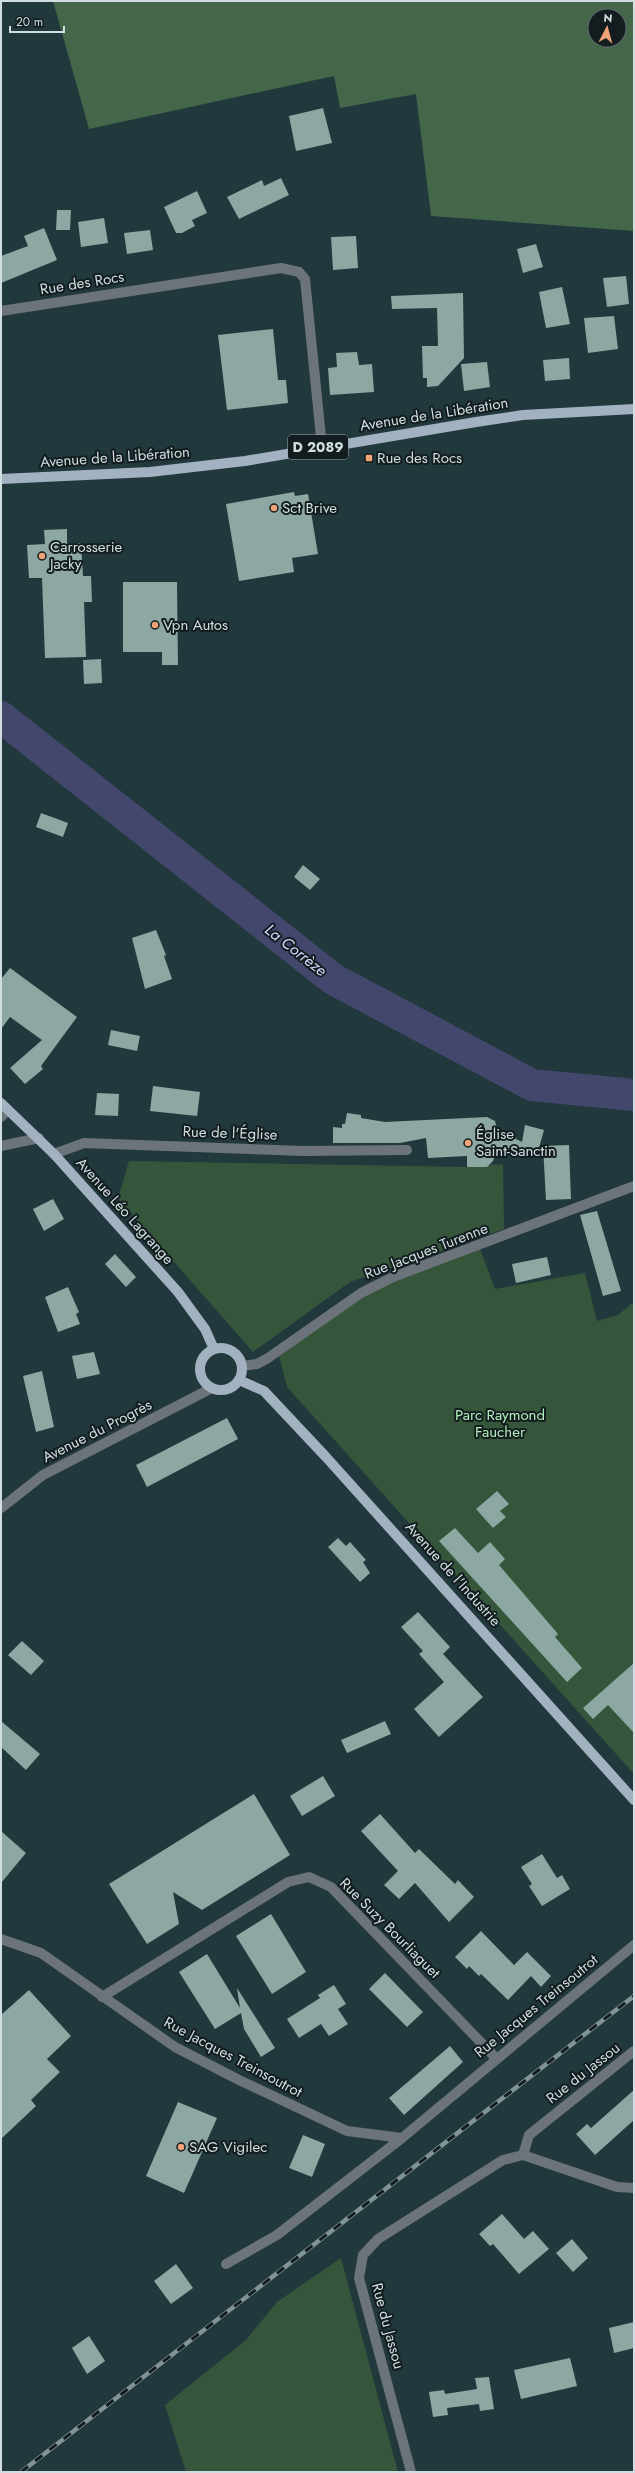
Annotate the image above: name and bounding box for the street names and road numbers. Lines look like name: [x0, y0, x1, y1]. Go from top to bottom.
street label: Rue des Rocs: [38, 265, 126, 301]
street label: Avenue de la Libération: [358, 391, 510, 437]
road number: D 2089: [288, 435, 348, 459]
street label: Avenue de la Libération: [39, 441, 191, 473]
street label: Rue de l'Église: [182, 1120, 278, 1146]
street label: Avenue Léo Lagrange: [71, 1153, 179, 1270]
street label: Rue Jacques Turenne: [361, 1217, 491, 1285]
street label: Avenue du Progrès: [38, 1394, 156, 1468]
street label: Avenue de l'Industrie: [400, 1517, 506, 1631]
street label: Rue Suzy Bourliaguet: [335, 1873, 446, 1984]
street label: Rue Jacques Treinsoutrot: [469, 1949, 603, 2063]
street label: Rue Jacques Treinsoutrot: [160, 2011, 306, 2103]
street label: Rue du Jassou: [541, 2037, 625, 2109]
street label: Rue du Jassou: [366, 2280, 410, 2372]

